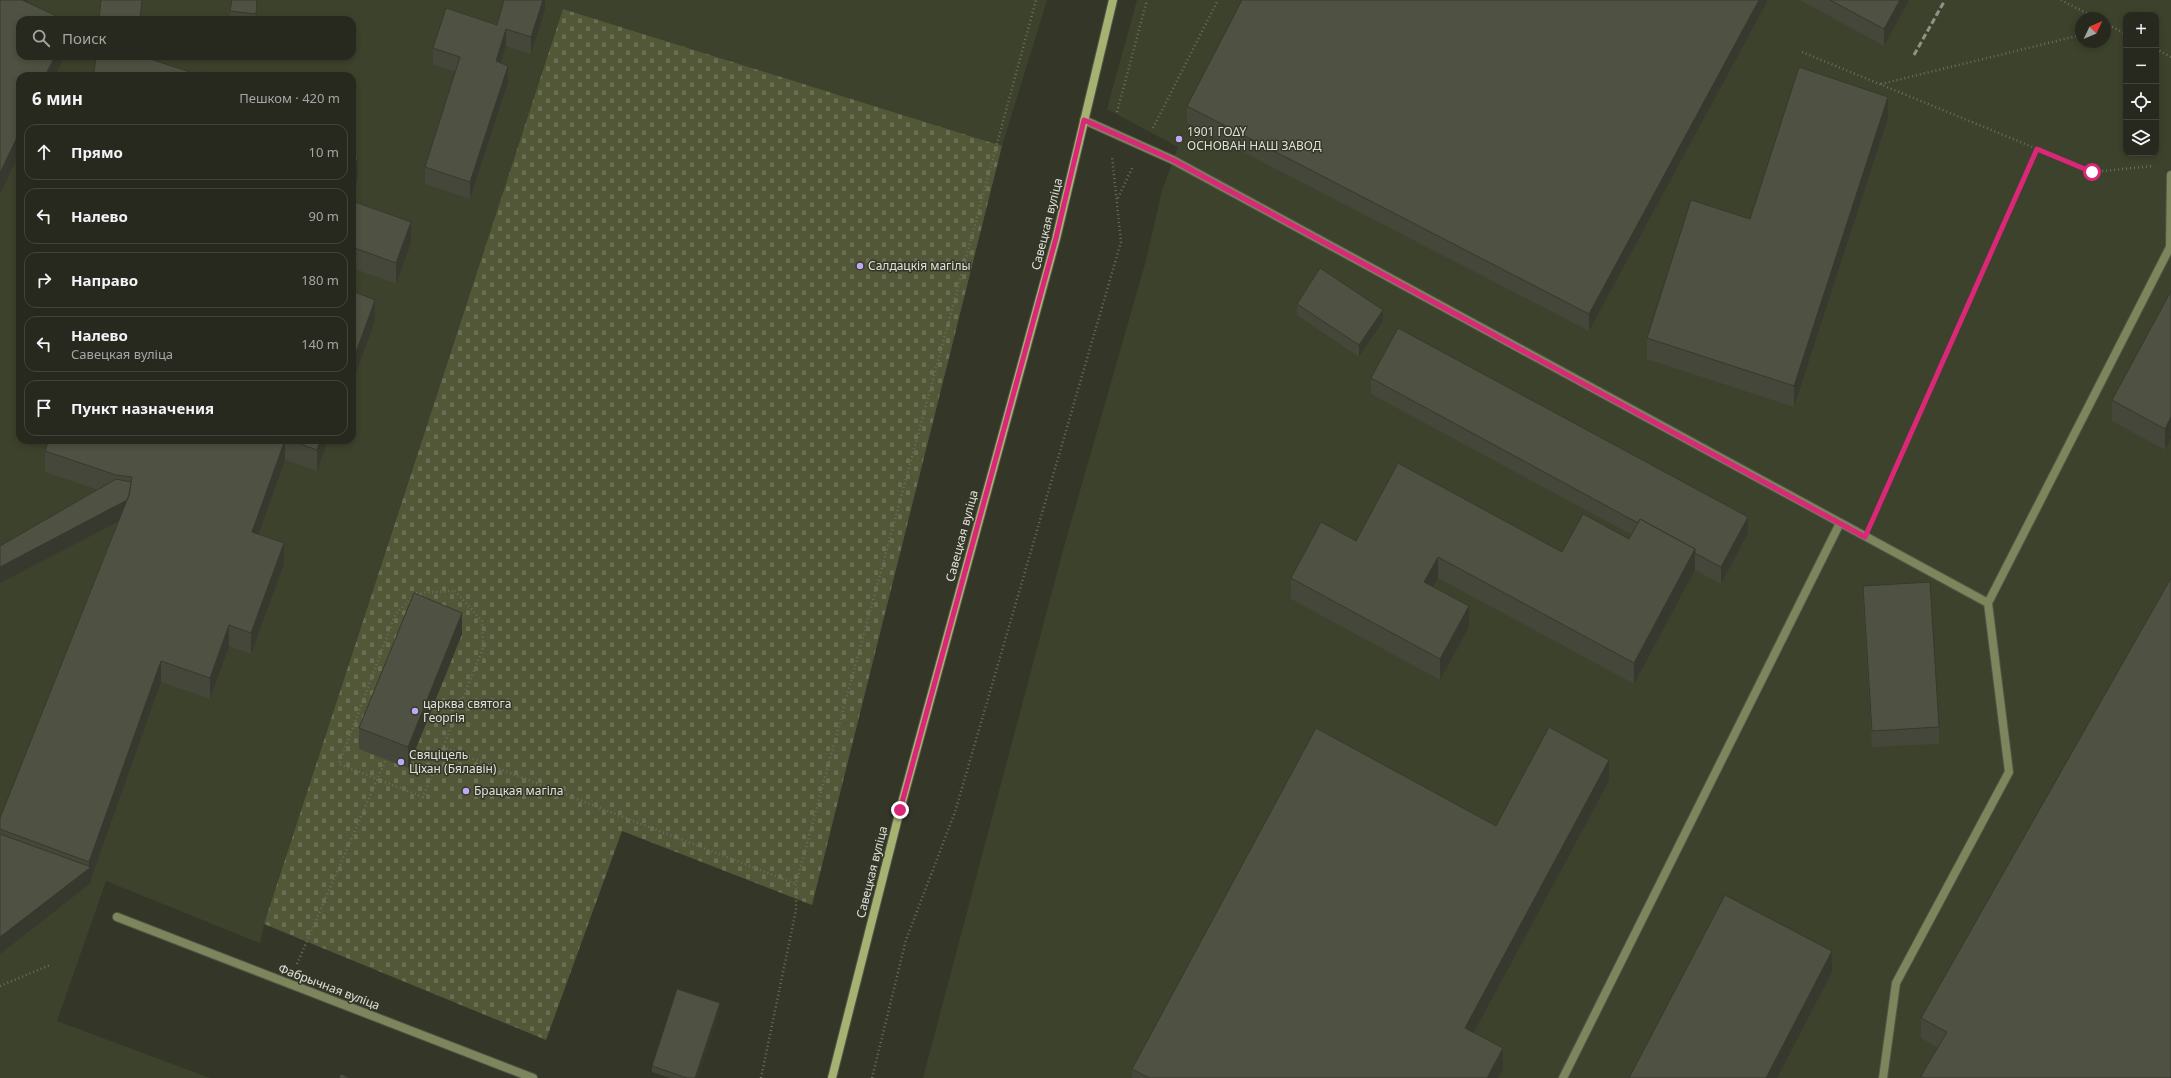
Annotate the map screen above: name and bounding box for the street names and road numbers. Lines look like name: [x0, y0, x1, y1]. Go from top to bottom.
street label: Савецкая вуліца: [1027, 176, 1066, 272]
street label: Савецкая вуліца: [941, 488, 982, 584]
street label: Савецкая вуліца: [852, 824, 891, 920]
street label: Фабрычная вуліца: [276, 959, 382, 1014]

